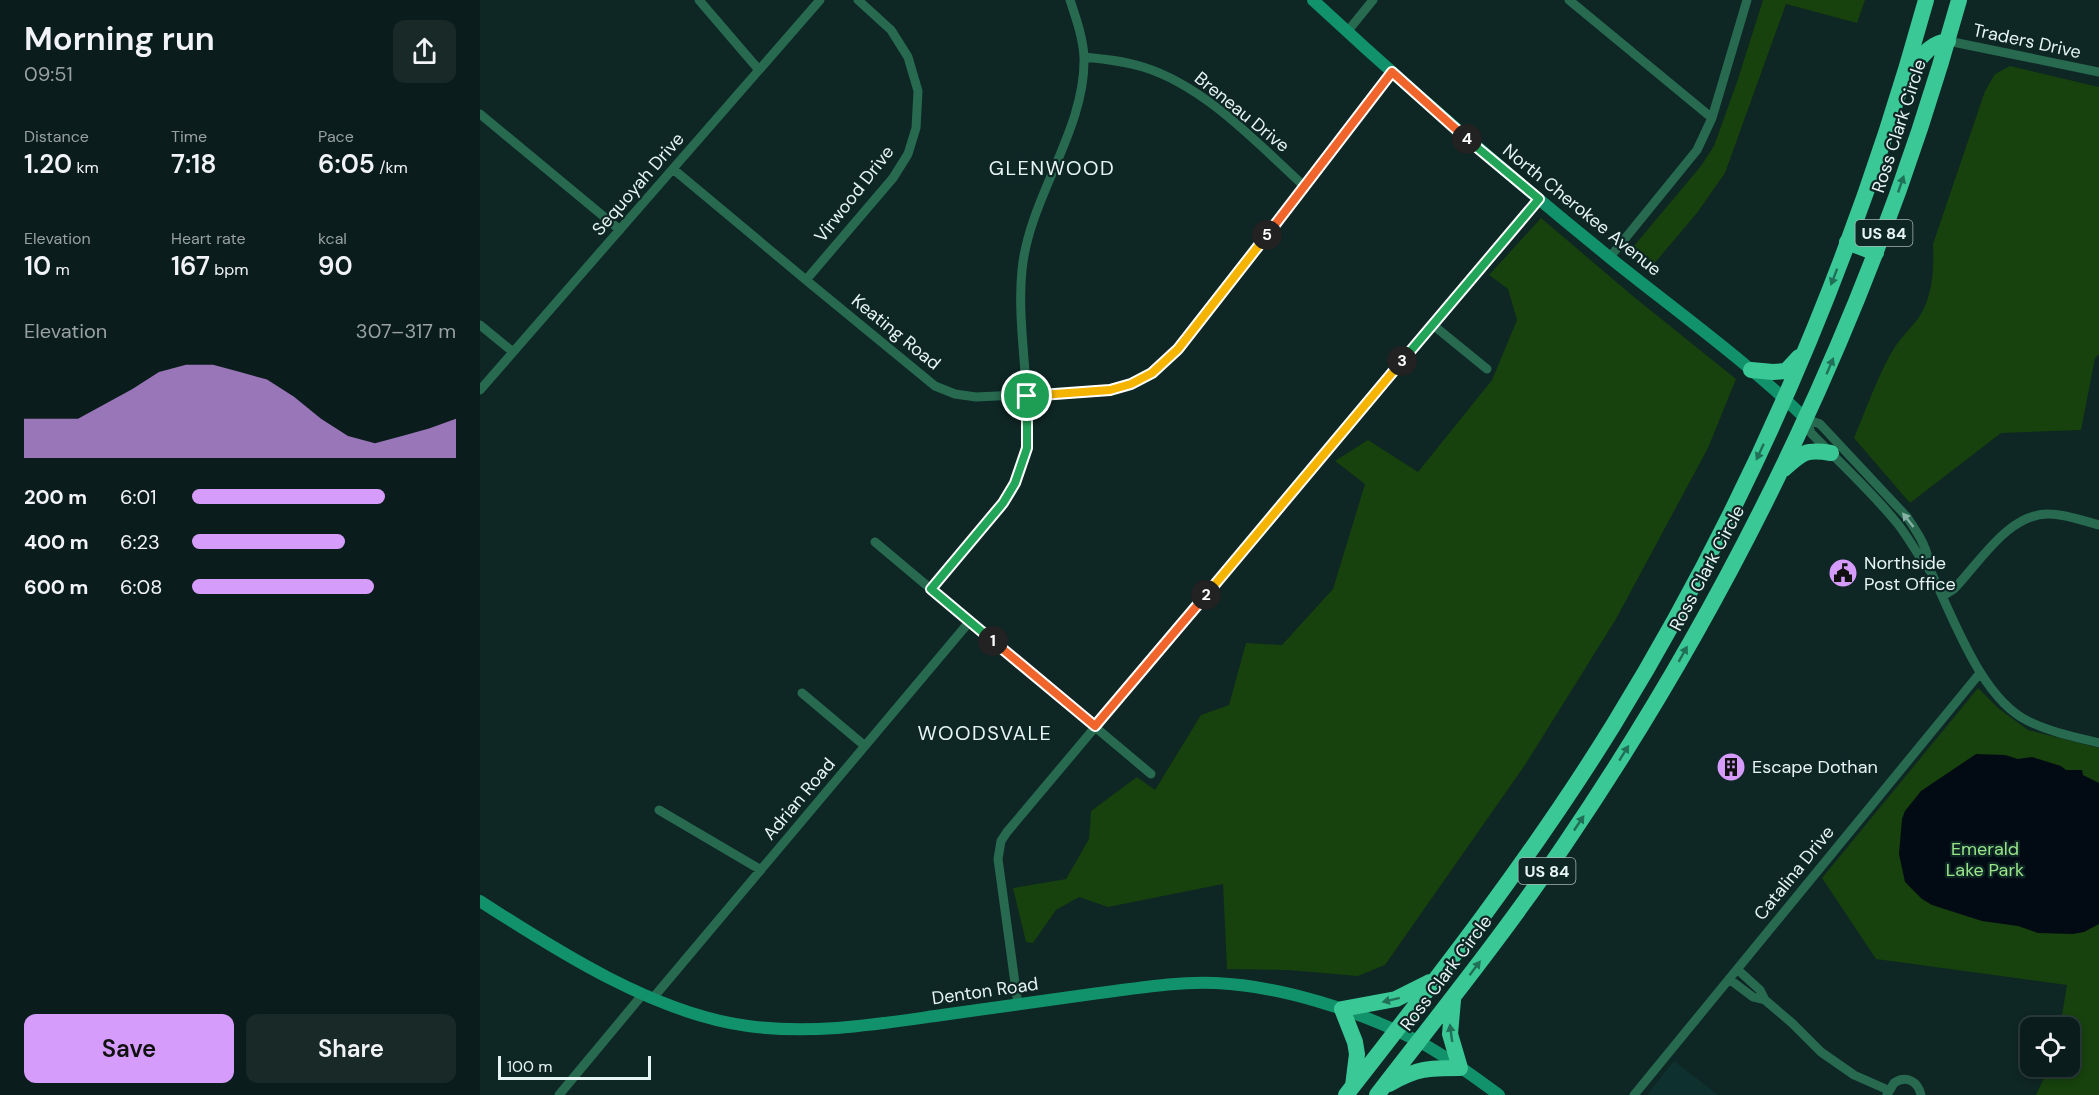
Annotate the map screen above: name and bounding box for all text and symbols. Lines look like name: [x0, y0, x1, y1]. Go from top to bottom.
text: Morning run: [24, 17, 215, 60]
street label: Traders Drive: [1971, 18, 2083, 64]
button: share: [393, 20, 456, 83]
street label: Ross Clark Circle: [1866, 56, 1932, 196]
text: 09:51: [24, 61, 73, 87]
street label: Breneau Drive: [1190, 66, 1294, 158]
pin: 4: [1452, 124, 1482, 154]
text: Distance: [24, 126, 89, 147]
text: Time: [171, 126, 207, 147]
text: Pace: [318, 126, 354, 147]
street label: Sequoyah Drive: [587, 127, 689, 241]
text: 4: [1462, 128, 1472, 149]
street label: North Cherokee Avenue: [1498, 139, 1666, 281]
street label: Virwood Drive: [809, 141, 899, 247]
text: 1.20: [24, 147, 72, 181]
text: 7:18: [171, 147, 216, 181]
text: 6:05: [318, 147, 375, 181]
district label: GLENWOOD: [989, 155, 1115, 181]
text: km: [72, 157, 99, 178]
text: /km: [375, 157, 408, 178]
one-way arrow: [1896, 175, 1906, 193]
pin: 5: [1252, 220, 1282, 250]
road number: US 84: [1856, 220, 1912, 246]
text: 5: [1262, 224, 1272, 245]
text: Elevation: [24, 228, 91, 249]
text: Heart rate: [171, 228, 246, 249]
text: kcal: [318, 228, 347, 249]
text: 10: [24, 249, 51, 283]
text: 167: [171, 249, 210, 283]
text: 90: [318, 249, 353, 283]
text: m: [51, 259, 70, 280]
text: bpm: [210, 259, 249, 280]
one-way arrow: [1829, 268, 1838, 286]
street label: Keating Road: [846, 289, 946, 375]
text: Elevation: [24, 318, 107, 344]
text: 307–317 m: [356, 318, 456, 344]
pin: 3: [1387, 346, 1417, 376]
text: 3: [1397, 350, 1407, 371]
one-way arrow: [1825, 356, 1835, 374]
pin: [1001, 370, 1052, 421]
icon: arrive: [1010, 379, 1043, 412]
one-way arrow: [1756, 444, 1765, 461]
text: 200 m: [24, 484, 87, 510]
text: 6:01: [120, 484, 157, 510]
street label: Ross Clark Circle: [1664, 501, 1750, 635]
one-way arrow: [1902, 512, 1915, 528]
text: 400 m: [24, 529, 89, 555]
text: 6:23: [120, 529, 160, 555]
place label: Northside Post Office: [1864, 551, 1956, 596]
public building icon: Northside Post Office: [1827, 557, 1859, 589]
text: 600 m: [24, 574, 88, 600]
text: 6:08: [120, 574, 162, 600]
pin: 2: [1191, 580, 1221, 610]
text: 2: [1201, 584, 1211, 605]
pin: 1: [978, 626, 1008, 656]
text: 1: [990, 630, 996, 651]
one-way arrow: [1678, 646, 1689, 662]
district label: WOODSVALE: [918, 720, 1052, 746]
one-way arrow: [1619, 745, 1630, 761]
building icon: Escape Dothan: [1715, 751, 1747, 783]
street label: Adrian Road: [757, 753, 841, 845]
place label: Escape Dothan: [1752, 755, 1878, 779]
one-way arrow: [1573, 816, 1585, 832]
street label: Catalina Drive: [1748, 821, 1840, 925]
park label: Emerald Lake Park: [1946, 837, 2024, 882]
road number: US 84: [1518, 858, 1576, 884]
street label: Ross Clark Circle: [1395, 910, 1497, 1036]
one-way arrow: [1468, 961, 1480, 976]
street label: Denton Road: [930, 972, 1040, 1010]
one-way arrow: [1381, 995, 1400, 1005]
button: Save: [24, 1014, 234, 1083]
button: Share: [246, 1014, 456, 1083]
map controls: [2020, 1017, 2080, 1077]
button: locate: [2020, 1017, 2080, 1077]
one-way arrow: [1446, 1023, 1456, 1042]
scale bar: [498, 1053, 651, 1080]
text: 100 m: [507, 1056, 552, 1077]

